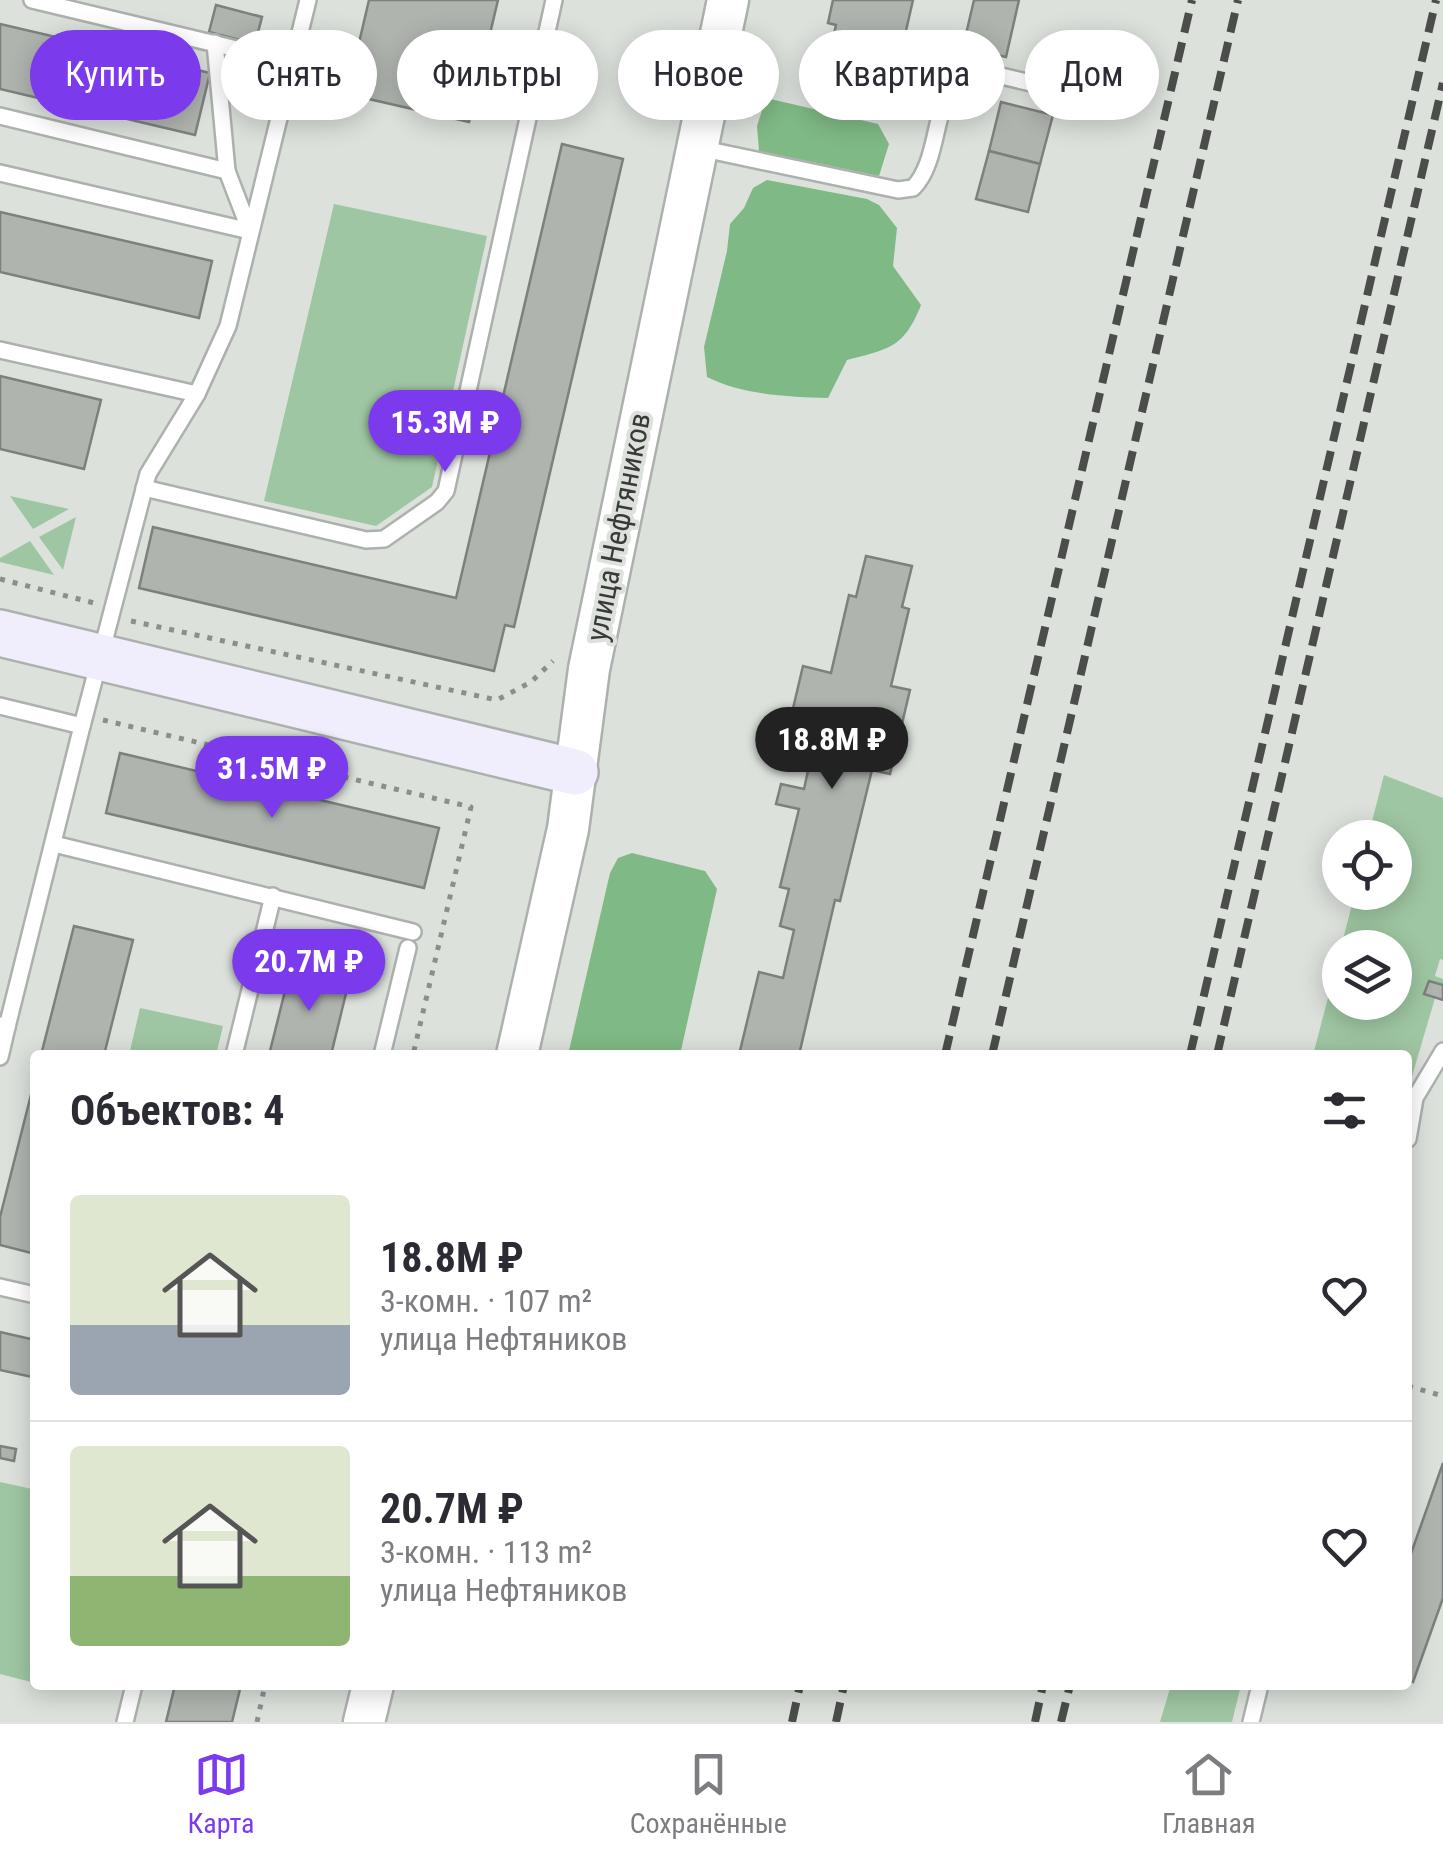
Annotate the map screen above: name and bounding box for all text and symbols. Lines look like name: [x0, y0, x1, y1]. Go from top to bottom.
chip: Купить: [30, 30, 201, 120]
chip: Снять: [221, 30, 377, 120]
chip: Фильтры: [397, 30, 598, 120]
chip: Новое: [618, 30, 779, 120]
chip: Квартира: [799, 30, 1005, 120]
chip: Дом: [1025, 30, 1159, 120]
pin: 15.3M ₽: [353, 390, 537, 475]
text: 15.3M ₽: [390, 403, 500, 441]
street label: улица Нефтяников: [579, 410, 657, 644]
pin: 18.8M ₽: [740, 707, 924, 792]
text: 18.8M ₽: [777, 720, 887, 758]
pin: 31.5M ₽: [180, 736, 364, 821]
text: 31.5M ₽: [217, 749, 327, 787]
map controls: [1322, 820, 1412, 1020]
button: locate: [1322, 820, 1412, 910]
pin: 20.7M ₽: [217, 929, 401, 1014]
button: layers: [1322, 930, 1412, 1020]
text: 20.7M ₽: [254, 942, 364, 980]
icon: filters: [1317, 1083, 1372, 1138]
text: Объектов: 4: [70, 1086, 284, 1135]
text: 18.8M ₽: [380, 1233, 524, 1282]
icon: home: [150, 1235, 270, 1355]
icon: heart: [1317, 1268, 1372, 1323]
text: 3-комн. · 107 m²: [380, 1282, 592, 1320]
text: улица Нефтяников: [380, 1320, 627, 1358]
text: 20.7M ₽: [380, 1484, 524, 1533]
icon: home: [150, 1486, 270, 1606]
icon: heart: [1317, 1519, 1372, 1574]
text: 3-комн. · 113 m²: [380, 1533, 592, 1571]
text: улица Нефтяников: [380, 1571, 627, 1609]
tab: Карта: [188, 1747, 255, 1840]
tab: Сохранённые: [630, 1747, 787, 1840]
tab: Главная: [1162, 1747, 1255, 1840]

